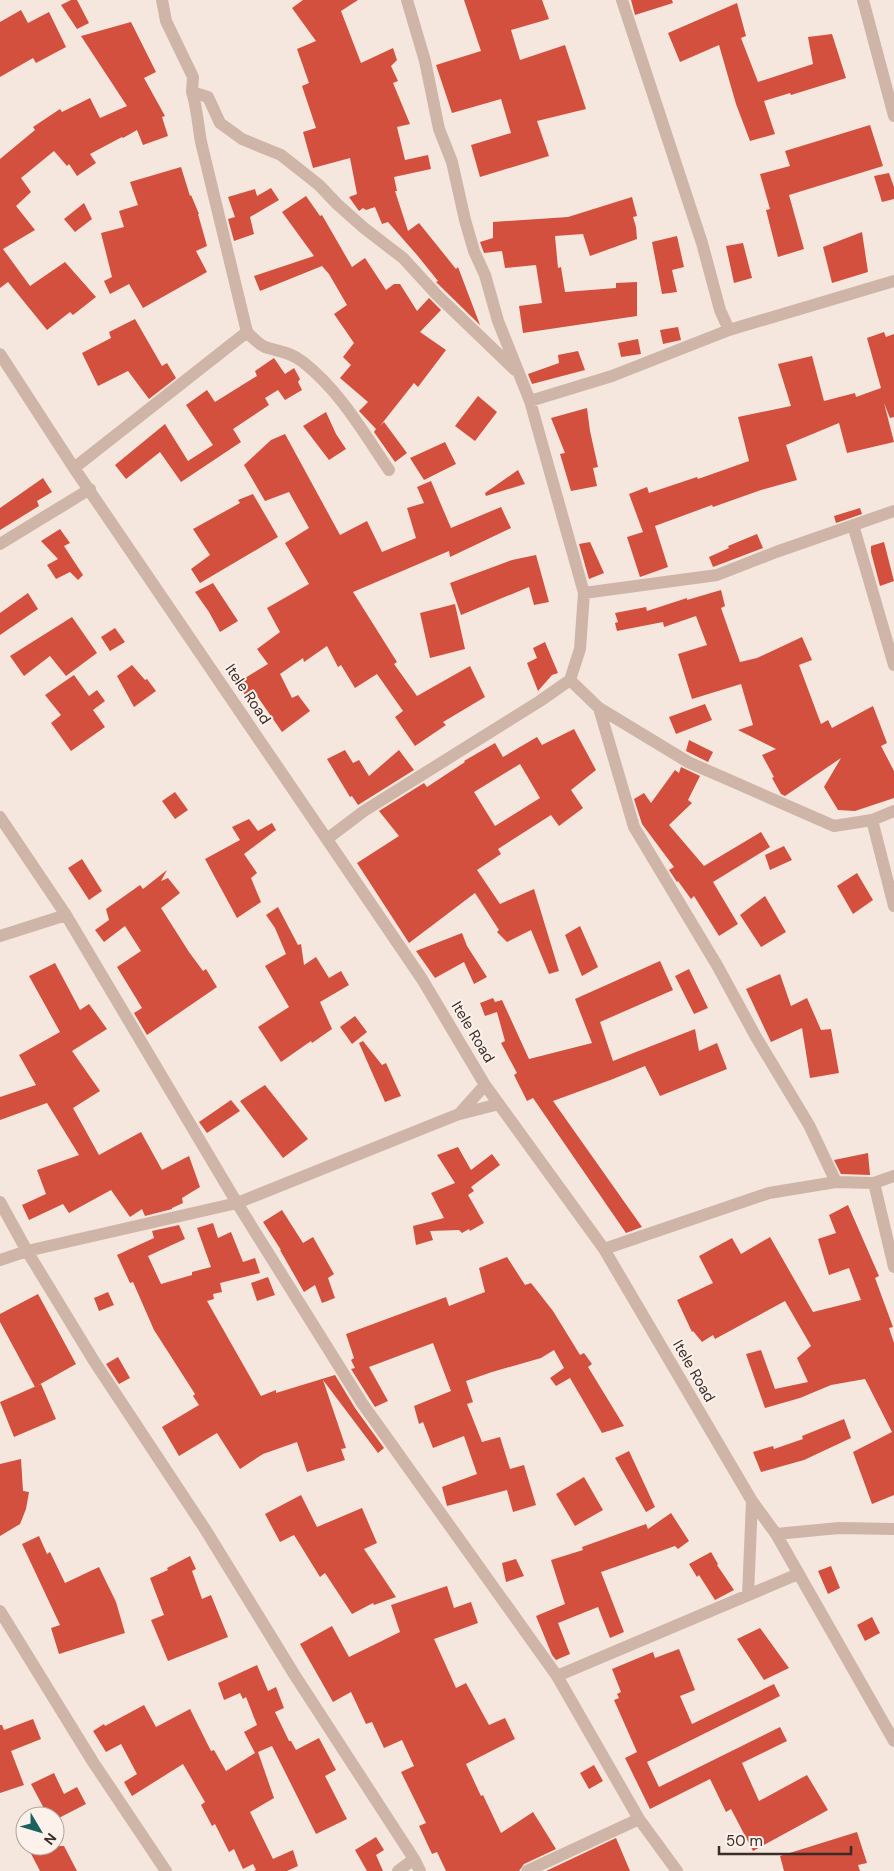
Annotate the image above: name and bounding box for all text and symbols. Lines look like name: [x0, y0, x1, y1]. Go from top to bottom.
street label: Itele Road: [221, 660, 275, 728]
street label: Itele Road: [447, 997, 499, 1067]
street label: Itele Road: [668, 1336, 720, 1406]
north arrow: [15, 1806, 65, 1856]
scale bar: [719, 1824, 852, 1856]
text: N: [40, 1829, 60, 1849]
text: 50 m: [726, 1831, 763, 1851]

